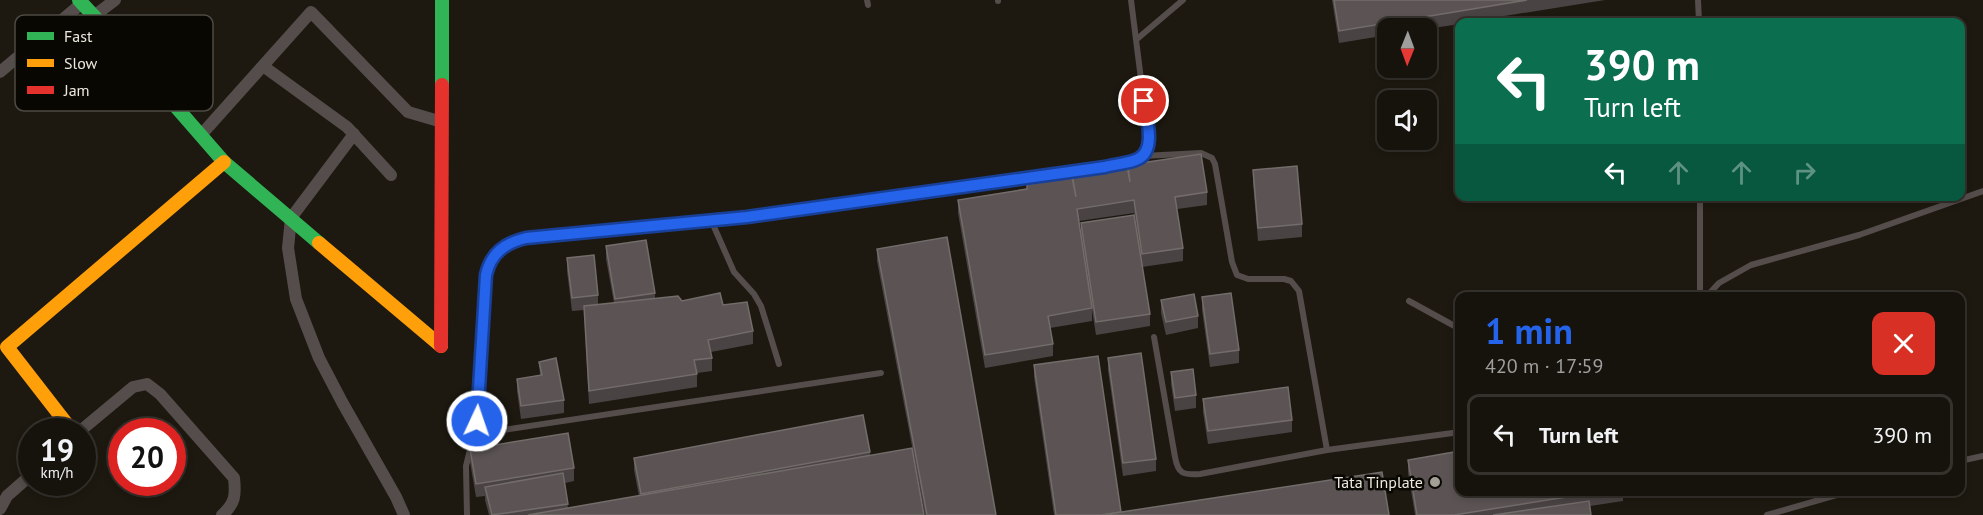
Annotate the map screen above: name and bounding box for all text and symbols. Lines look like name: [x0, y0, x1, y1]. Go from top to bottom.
legend: [15, 15, 213, 111]
north arrow: [1377, 18, 1437, 78]
map controls: [1377, 18, 1437, 150]
text: Fast: [64, 26, 93, 46]
text: 390 m: [1584, 37, 1700, 92]
icon: left: [1485, 42, 1563, 120]
text: Slow: [64, 53, 98, 73]
pin: [1118, 75, 1169, 126]
text: Jam: [63, 80, 90, 100]
icon: arrive: [1127, 84, 1160, 117]
button: sound: [1377, 90, 1437, 150]
text: Turn left: [1584, 90, 1681, 124]
icon: left: [1599, 156, 1632, 189]
icon: ahead: [1662, 156, 1695, 189]
icon: ahead: [1725, 156, 1758, 189]
icon: right: [1788, 156, 1821, 189]
text: 1 min: [1485, 307, 1573, 354]
button: close: [1872, 312, 1935, 375]
text: 420 m · 17:59: [1485, 353, 1603, 379]
position arrow: [445, 389, 509, 453]
speed limit sign: 20: [108, 418, 186, 496]
icon: left: [1488, 418, 1521, 451]
text: Turn left: [1539, 421, 1619, 449]
text: 390 m: [1872, 421, 1932, 449]
text: 19: [40, 430, 74, 469]
text: km/h: [41, 463, 73, 482]
place label: Tata Tinplate: [1334, 472, 1423, 492]
marker: Tata Tinplate: [1428, 475, 1442, 489]

